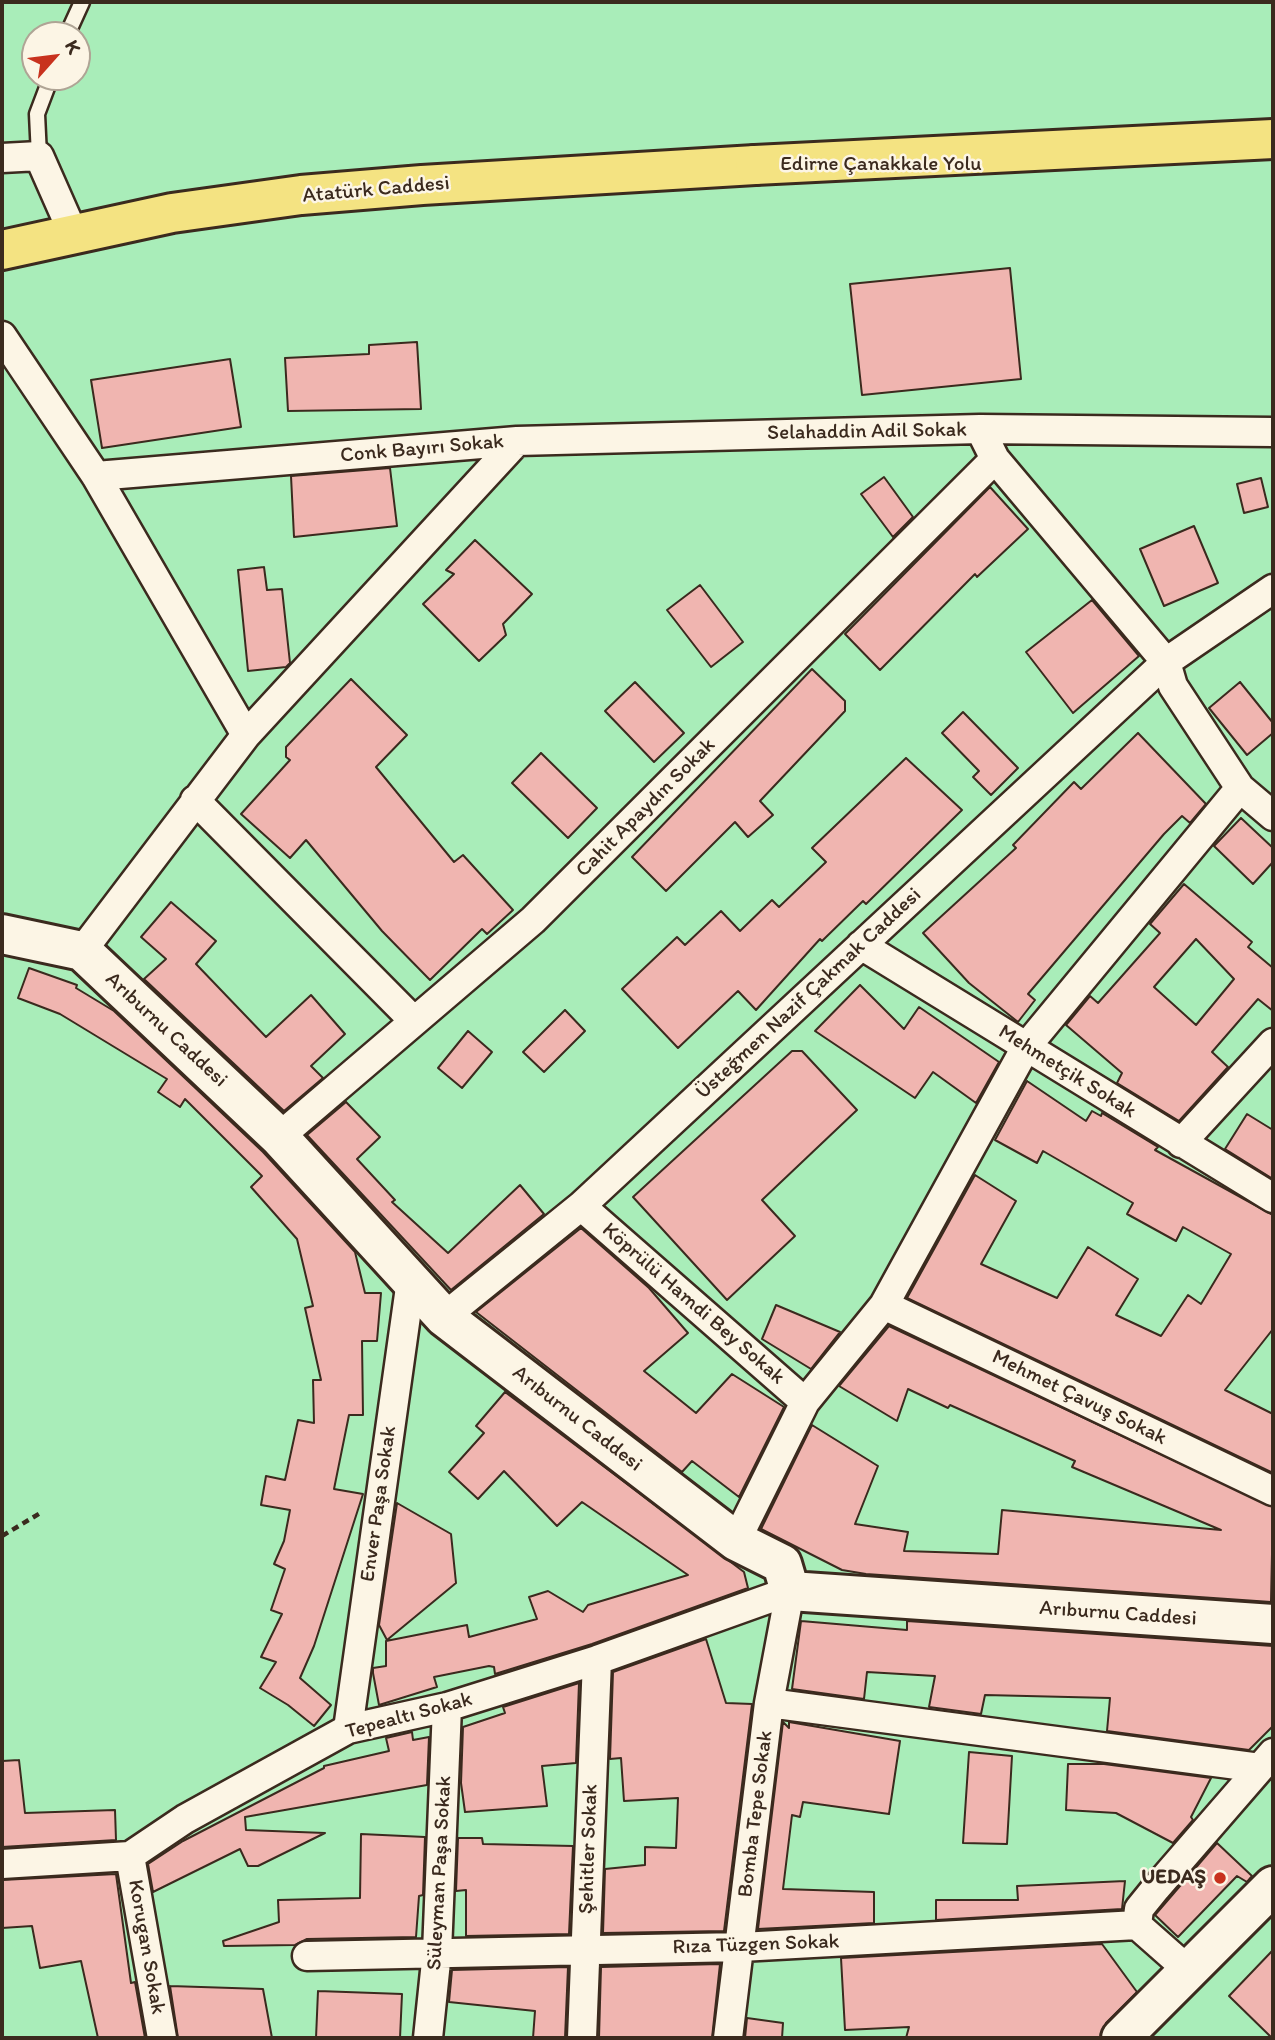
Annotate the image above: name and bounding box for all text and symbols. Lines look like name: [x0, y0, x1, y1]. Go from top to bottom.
north arrow: [21, 21, 91, 91]
text: K: [60, 36, 86, 58]
street label: Edirne Çanakkale Yolu: [780, 152, 982, 178]
street label: Atatürk Caddesi: [301, 171, 451, 209]
street label: Selahaddin Adil Sokak: [767, 418, 967, 446]
street label: Conk Bayırı Sokak: [339, 429, 505, 469]
street label: Cahit Apaydın Sokak: [571, 733, 721, 883]
street label: Üsteğmen Nazif Çakmak Caddesi: [691, 883, 927, 1105]
street label: Arıburnu Caddesi: [100, 967, 232, 1093]
street label: Mehmetçik Sokak: [993, 1020, 1141, 1124]
street label: Köprülü Hamdi Bey Sokak: [596, 1218, 790, 1390]
street label: Mehmet Çavuş Sokak: [987, 1345, 1171, 1451]
street label: Arıburnu Caddesi: [507, 1361, 647, 1477]
street label: Enver Paşa Sokak: [356, 1424, 402, 1584]
street label: Arıburnu Caddesi: [1038, 1596, 1198, 1632]
street label: Tepealtı Sokak: [343, 1687, 475, 1745]
street label: Bomba Tepe Sokak: [733, 1729, 779, 1899]
street label: Süleyman Paşa Sokak: [422, 1775, 458, 1971]
street label: Şehitler Sokak: [574, 1784, 604, 1914]
place label: UEDAŞ: [1141, 1865, 1206, 1891]
marker: UEDAŞ: [1212, 1870, 1228, 1886]
street label: Korugan Sokak: [122, 1878, 170, 2016]
street label: Rıza Tüzgen Sokak: [672, 1929, 840, 1961]

